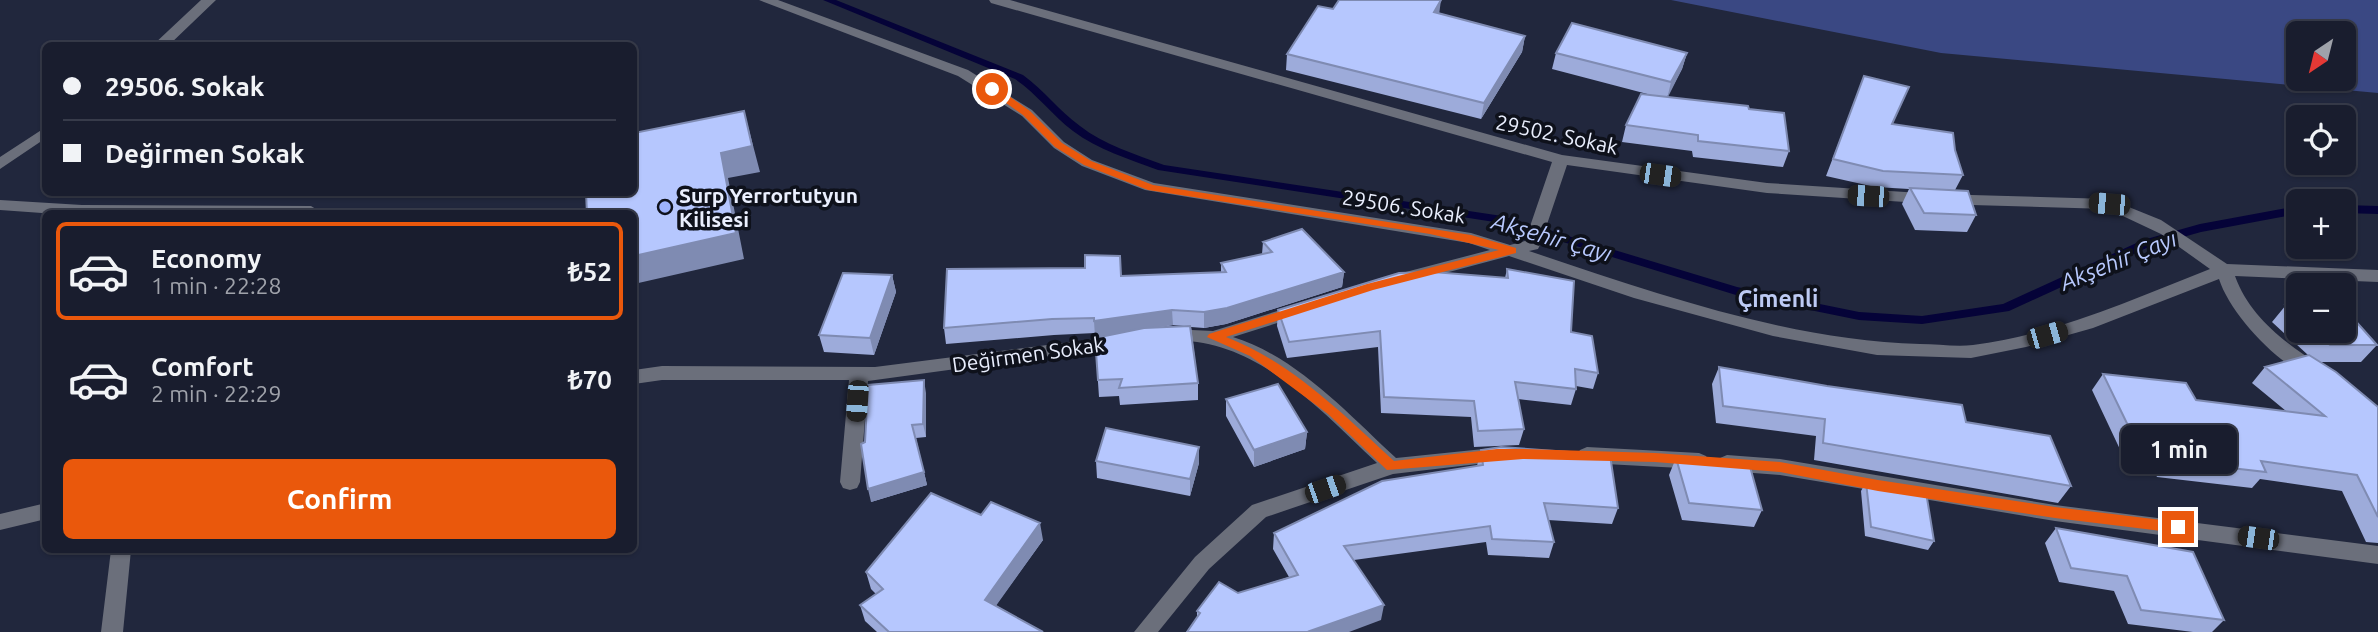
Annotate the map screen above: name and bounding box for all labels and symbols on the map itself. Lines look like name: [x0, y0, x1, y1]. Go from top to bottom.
north arrow: [2286, 21, 2356, 91]
route start: [976, 73, 1008, 105]
street label: 29502. Sokak: [1494, 109, 1621, 159]
car: [1638, 162, 1683, 188]
place label: Surp Yerrortutyun Kilisesi: [679, 183, 858, 231]
street label: 29506. Sokak: [1341, 184, 1468, 228]
car: [1847, 184, 1890, 208]
car: [2088, 192, 2131, 216]
marker: Surp Yerrortutyun Kilisesi: [657, 199, 673, 215]
water label: Akşehir Çayı: [1488, 208, 1615, 266]
water label: Akşehir Çayı: [2055, 225, 2180, 295]
district label: Çimenli: [1738, 286, 1818, 312]
car: [2024, 319, 2071, 351]
street label: Değirmen Sokak: [950, 331, 1106, 377]
car: [846, 379, 869, 423]
callout: 1 min: [2120, 426, 2236, 475]
car: [1302, 472, 1349, 506]
route end: [2162, 511, 2194, 543]
car: [2236, 525, 2281, 551]

